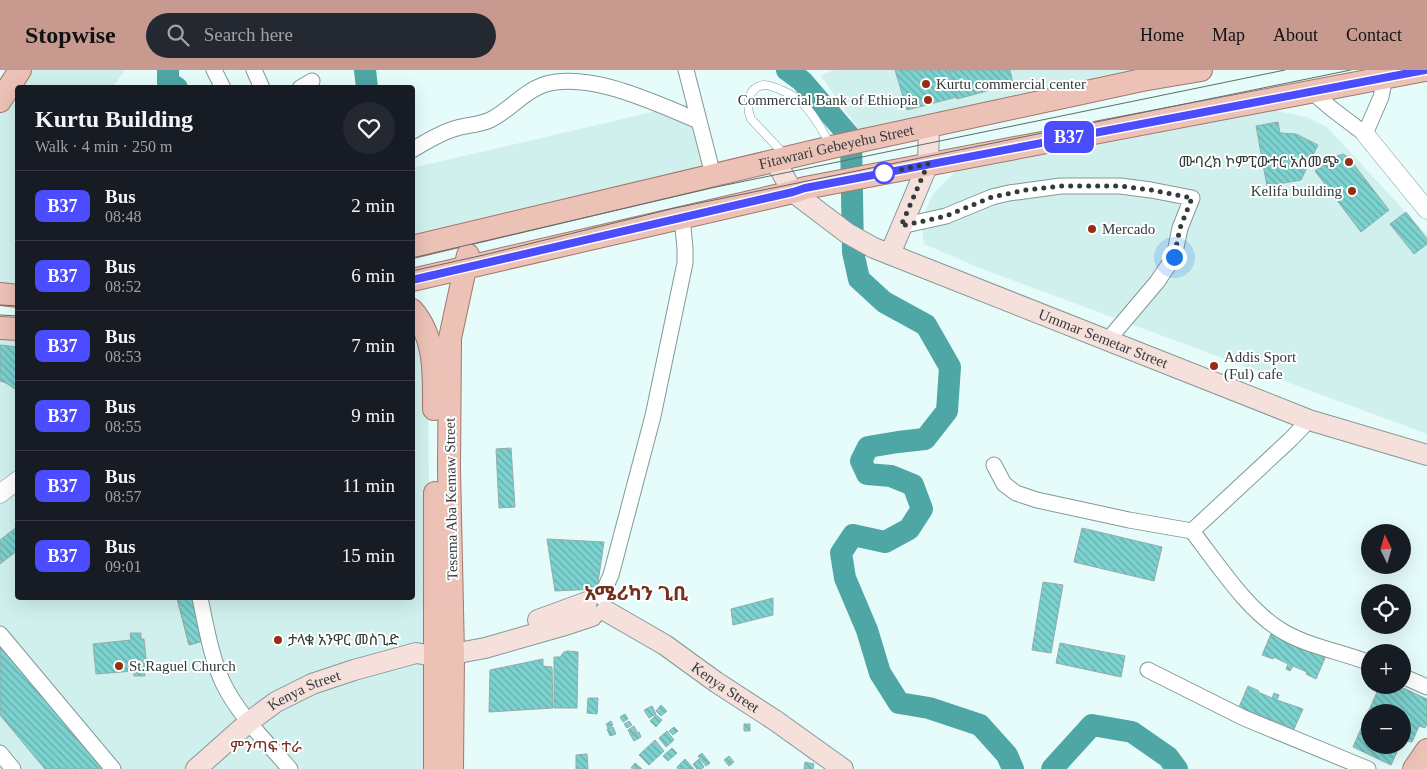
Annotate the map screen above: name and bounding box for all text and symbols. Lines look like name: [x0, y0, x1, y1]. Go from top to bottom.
search box: [146, 13, 496, 58]
icon: search: [164, 21, 192, 49]
text: Stopwise: [25, 22, 116, 48]
text: Search here: [204, 24, 293, 45]
text: Home: [1140, 25, 1184, 45]
text: Map: [1212, 25, 1245, 45]
text: About: [1273, 25, 1318, 45]
text: Contact: [1346, 25, 1402, 45]
place label: Kurtu commercial center: [936, 76, 1086, 92]
marker: Kurtu commercial center: [920, 78, 932, 90]
place label: Commercial Bank of Ethiopia: [738, 92, 918, 108]
marker: Commercial Bank of Ethiopia: [922, 94, 934, 106]
button: heart: [343, 102, 395, 154]
text: Kurtu Building: [35, 106, 193, 132]
street label: Fitawrari Gebeyehu Street: [757, 121, 916, 172]
line badge: B37: [1040, 121, 1098, 153]
text: B37: [1054, 127, 1084, 147]
text: Walk · 4 min · 250 m: [35, 138, 172, 155]
place label: ሙባረክ ኮምፒውተር አስመጭ: [1178, 154, 1339, 170]
marker: ሙባረክ ኮምፒውተር አስመጭ: [1343, 156, 1355, 168]
unlabelled marker: [873, 162, 895, 184]
place label: Kelifa building: [1251, 183, 1342, 199]
marker: Kelifa building: [1346, 185, 1358, 197]
text: Bus: [105, 186, 136, 207]
text: 2 min: [351, 195, 395, 216]
text: B37: [47, 196, 78, 216]
text: 08:48: [105, 208, 141, 225]
place label: Mercado: [1102, 221, 1155, 237]
marker: Mercado: [1086, 223, 1098, 235]
your location: [1162, 245, 1187, 270]
text: Bus: [105, 256, 136, 277]
text: 6 min: [351, 265, 395, 286]
text: B37: [47, 266, 78, 286]
text: 08:52: [105, 278, 141, 295]
street label: Ummar Semetar Street: [1036, 306, 1171, 372]
text: Bus: [105, 326, 136, 347]
text: 7 min: [351, 335, 395, 356]
text: B37: [47, 336, 78, 356]
text: 08:53: [105, 348, 141, 365]
place label: Addis Sport (Ful) cafe: [1224, 349, 1297, 383]
marker: Addis Sport (Ful) cafe: [1208, 360, 1220, 372]
text: Bus: [105, 396, 136, 417]
text: 9 min: [351, 405, 395, 426]
text: B37: [47, 406, 78, 426]
street label: Tesema Aba Kemaw Street: [442, 417, 460, 580]
text: 08:55: [105, 418, 141, 435]
text: Bus: [105, 466, 136, 487]
text: 11 min: [342, 475, 395, 496]
text: B37: [47, 476, 78, 496]
text: 08:57: [105, 488, 141, 505]
north arrow: [1361, 524, 1411, 574]
map controls: [1361, 524, 1411, 754]
text: Bus: [105, 536, 136, 557]
text: 15 min: [342, 545, 395, 566]
text: B37: [47, 546, 78, 566]
text: 09:01: [105, 558, 141, 575]
district label: አሜሪካን ጊቢ: [584, 582, 688, 604]
button: locate: [1361, 584, 1411, 634]
place label: ታላቁ አንዋር መስጊድ: [288, 632, 399, 648]
marker: ታላቁ አንዋር መስጊድ: [272, 634, 284, 646]
button: +: [1361, 644, 1411, 694]
place label: St.Raguel Church: [129, 658, 236, 674]
street label: Kenya Street: [689, 659, 763, 716]
marker: St.Raguel Church: [113, 660, 125, 672]
street label: Kenya Street: [264, 667, 343, 713]
button: −: [1361, 704, 1411, 754]
district label: ምንጣፍ ተራ: [230, 738, 302, 755]

